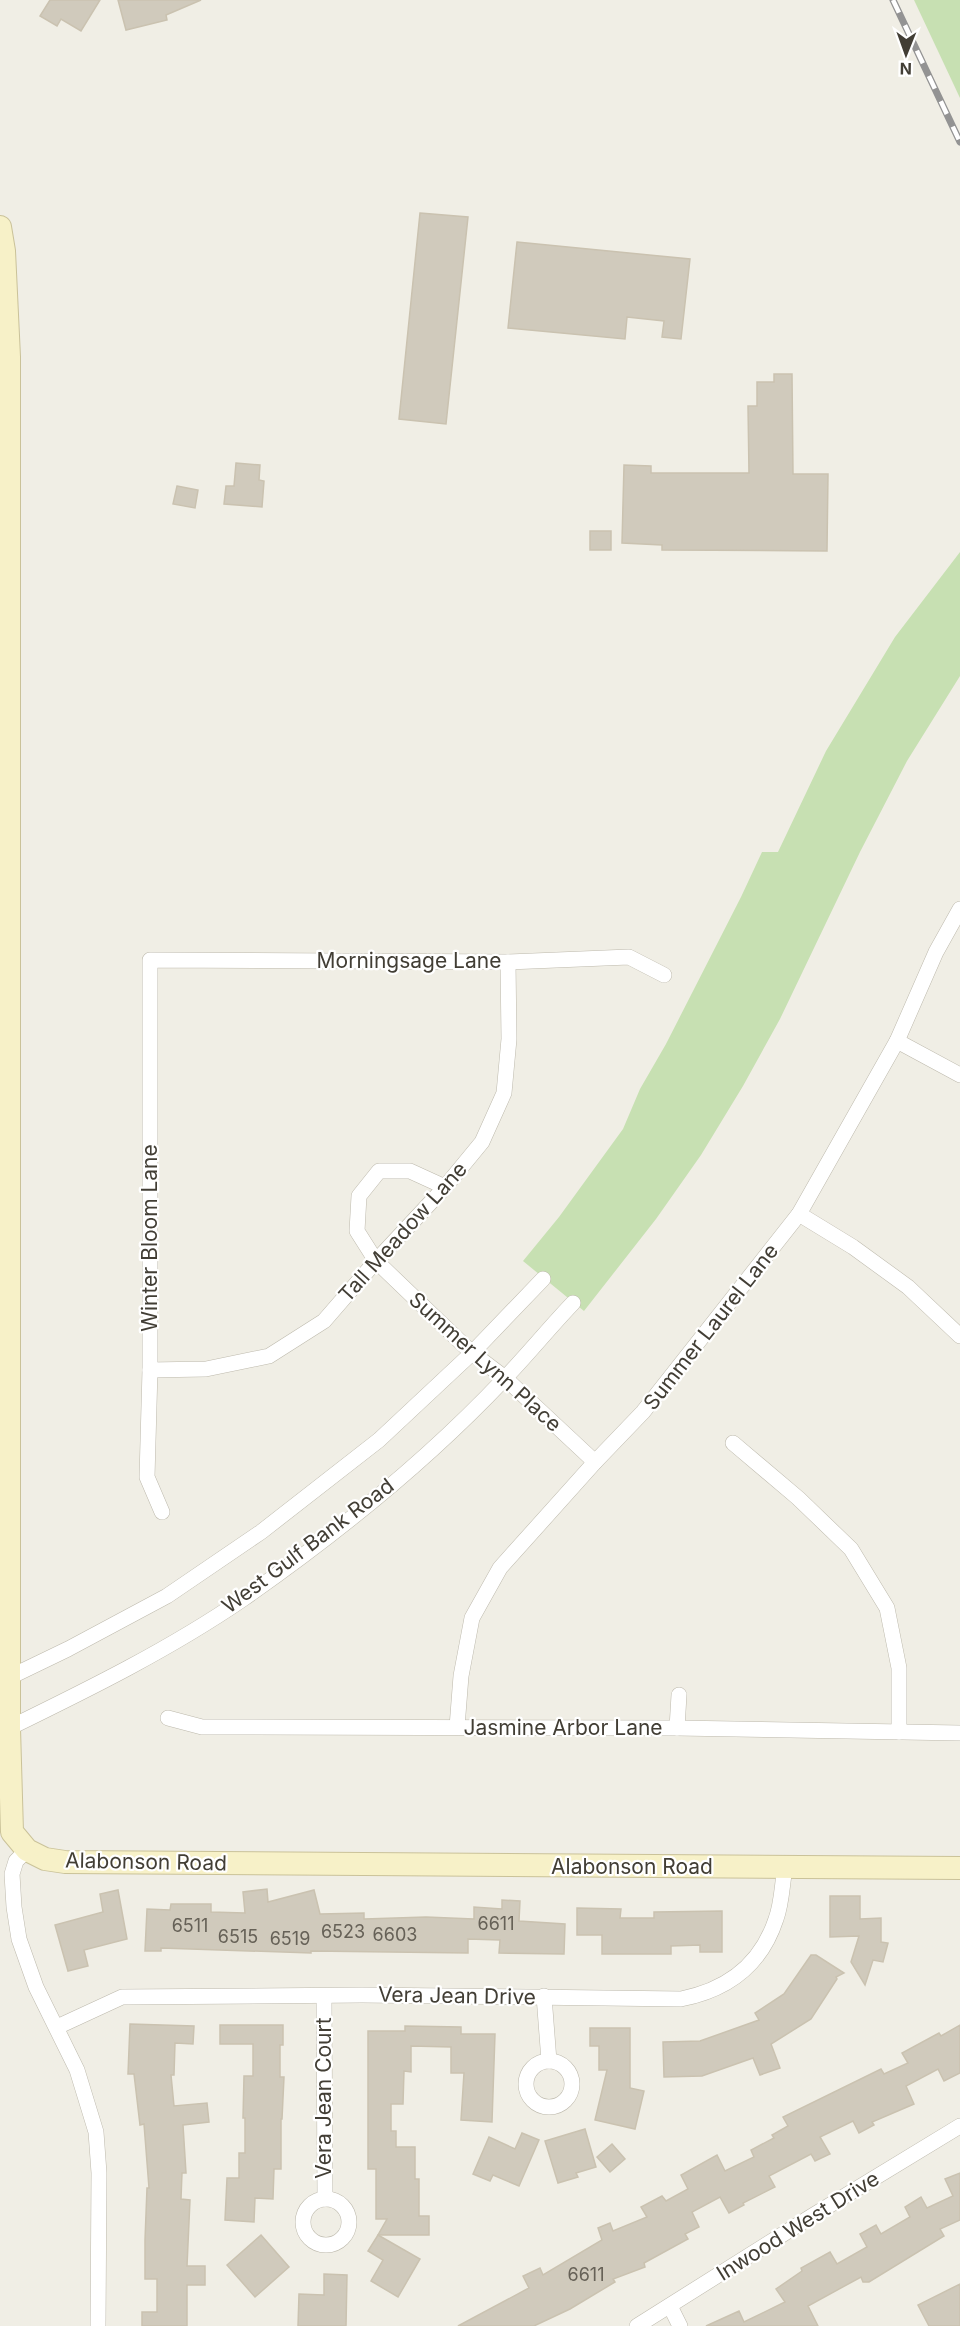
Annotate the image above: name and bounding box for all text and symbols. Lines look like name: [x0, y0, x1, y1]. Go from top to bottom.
north arrow: [876, 24, 936, 84]
text: N: [899, 59, 912, 79]
street label: Morningsage Lane: [317, 948, 501, 973]
street label: Winter Bloom Lane: [137, 1144, 162, 1332]
street label: Tall Meadow Lane: [333, 1157, 472, 1307]
street label: Summer Laurel Lane: [638, 1239, 783, 1415]
street label: Summer Lynn Place: [404, 1287, 567, 1437]
street label: West Gulf Bank Road: [217, 1473, 399, 1618]
street label: Jasmine Arbor Lane: [463, 1715, 663, 1740]
street label: Alabonson Road: [65, 1848, 227, 1875]
street label: Alabonson Road: [551, 1854, 713, 1879]
house number: 6611: [478, 1913, 514, 1934]
house number: 6511: [172, 1915, 208, 1936]
house number: 6523: [321, 1921, 365, 1942]
house number: 6603: [373, 1924, 417, 1945]
house number: 6515: [218, 1926, 258, 1947]
house number: 6519: [270, 1928, 310, 1949]
street label: Vera Jean Drive: [378, 1982, 536, 2009]
street label: Vera Jean Court: [311, 2017, 336, 2179]
street label: Inwood West Drive: [712, 2166, 884, 2286]
house number: 6611: [568, 2264, 604, 2285]

